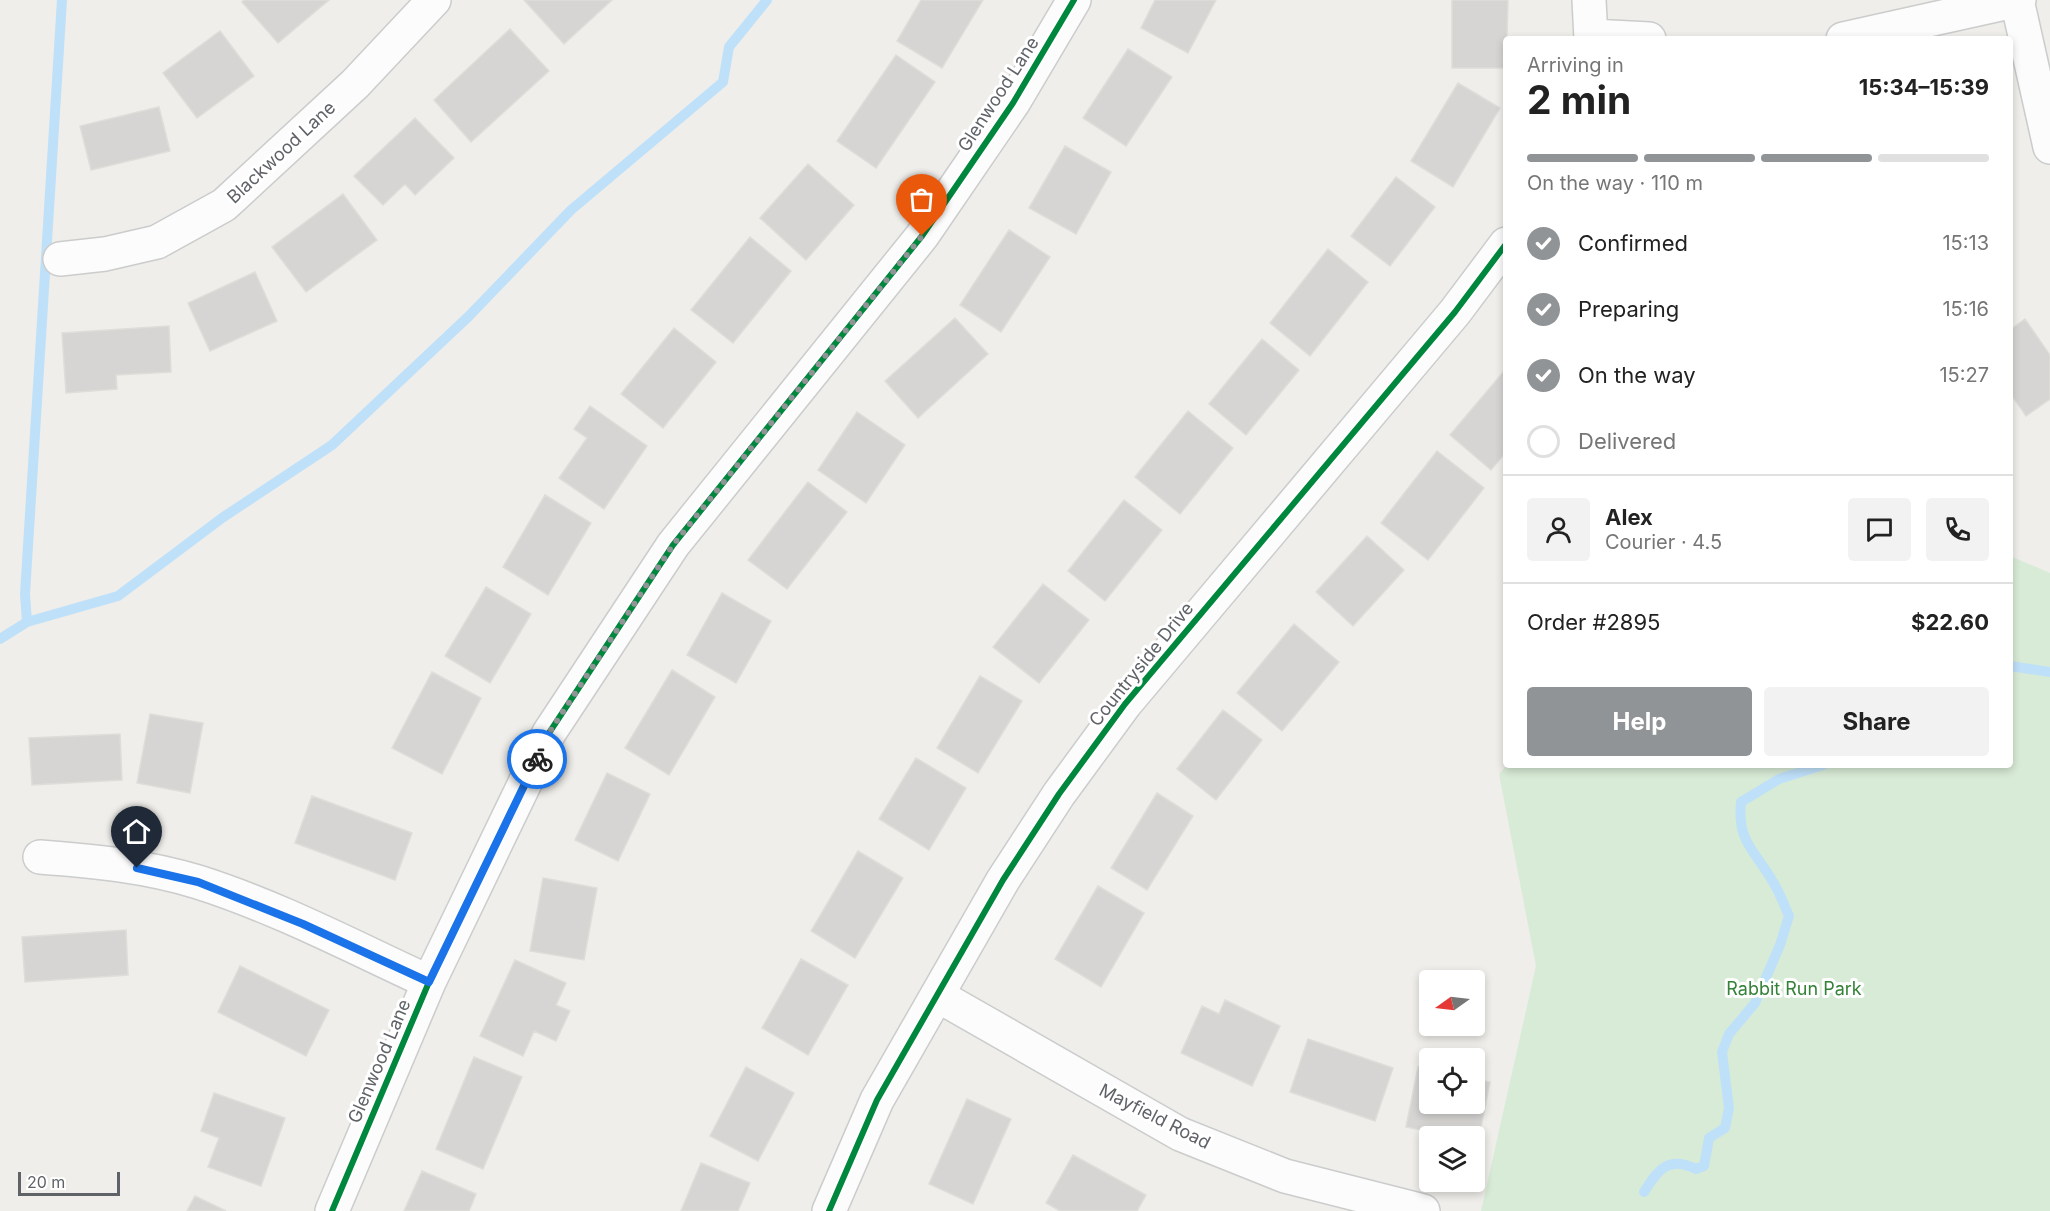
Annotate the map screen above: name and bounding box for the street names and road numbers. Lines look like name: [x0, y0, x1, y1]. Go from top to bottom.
street label: Glenwood Lane: [953, 33, 1043, 155]
street label: Blackwood Lane: [223, 97, 339, 207]
street label: Countryside Drive: [1085, 598, 1197, 730]
street label: Glenwood Lane: [343, 996, 415, 1126]
street label: Mayfield Road: [1096, 1079, 1214, 1153]

